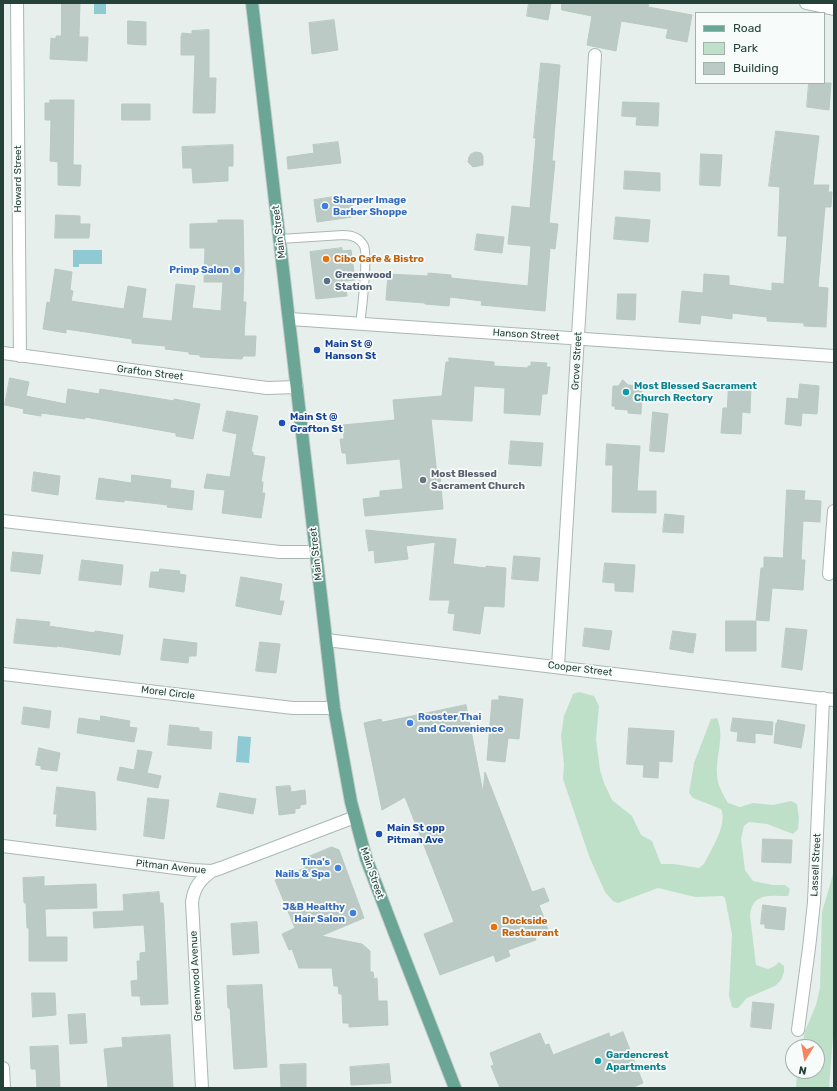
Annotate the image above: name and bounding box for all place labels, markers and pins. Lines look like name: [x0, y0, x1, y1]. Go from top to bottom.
place label: Sharper Image Barber Shoppe: [333, 194, 407, 218]
marker: Sharper Image Barber Shoppe: [320, 201, 330, 211]
place label: Cibo Cafe & Bistro: [334, 253, 424, 265]
marker: Cibo Cafe & Bistro: [321, 254, 331, 264]
place label: Primp Salon: [169, 264, 229, 276]
marker: Primp Salon: [232, 265, 242, 275]
place label: Greenwood Station: [335, 269, 392, 292]
marker: Greenwood Station: [322, 276, 332, 286]
place label: Main St @ Hanson St: [325, 338, 376, 362]
marker: Main St @ Hanson St: [312, 345, 322, 355]
place label: Most Blessed Sacrament Church Rectory: [634, 380, 757, 404]
marker: Most Blessed Sacrament Church Rectory: [621, 387, 631, 397]
place label: Main St @ Grafton St: [290, 411, 343, 434]
marker: Main St @ Grafton St: [277, 418, 287, 428]
place label: Most Blessed Sacrament Church: [431, 468, 525, 492]
marker: Most Blessed Sacrament Church: [418, 475, 428, 485]
place label: Rooster Thai and Convenience: [418, 711, 503, 734]
marker: Rooster Thai and Convenience: [405, 718, 415, 728]
place label: Main St opp Pitman Ave: [387, 822, 445, 846]
marker: Main St opp Pitman Ave: [374, 829, 384, 839]
place label: Tina's Nails & Spa: [275, 856, 330, 880]
marker: Tina's Nails & Spa: [333, 863, 343, 873]
place label: J&B Healthy Hair Salon: [283, 901, 345, 924]
marker: J&B Healthy Hair Salon: [348, 908, 358, 918]
place label: Dockside Restaurant: [502, 915, 559, 938]
marker: Dockside Restaurant: [489, 922, 499, 932]
place label: Gardencrest Apartments: [606, 1049, 669, 1072]
marker: Gardencrest Apartments: [593, 1056, 603, 1066]

